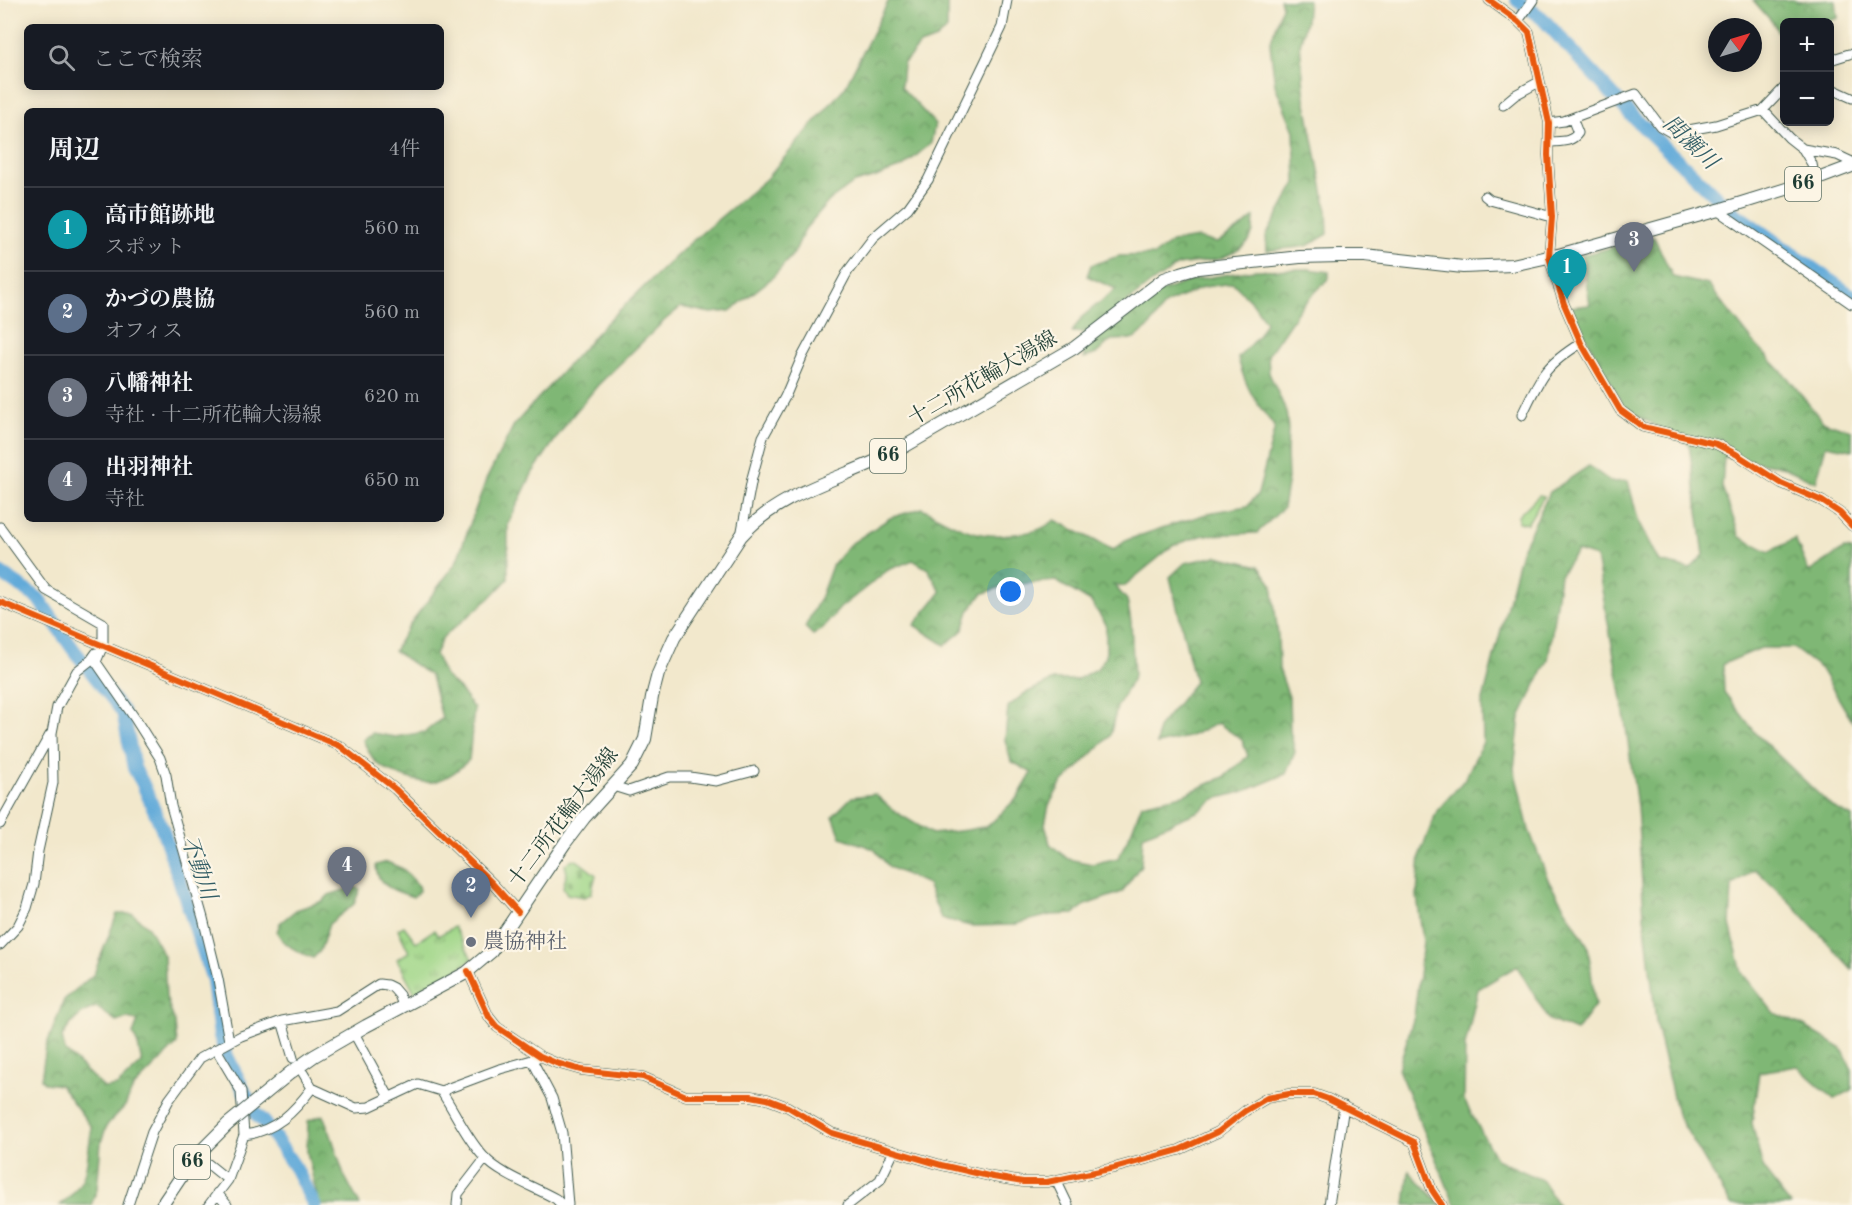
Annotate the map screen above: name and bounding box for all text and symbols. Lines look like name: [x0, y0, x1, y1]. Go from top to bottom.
north arrow: [1708, 18, 1762, 72]
map controls: [1780, 18, 1834, 126]
button: +: [1780, 18, 1834, 72]
search box: [24, 24, 444, 90]
icon: search: [45, 41, 78, 74]
text: ここで検索: [93, 49, 203, 71]
button: −: [1780, 72, 1834, 126]
water label: 間瀬川: [1659, 111, 1724, 175]
text: 周辺: [48, 138, 100, 164]
text: 4件: [388, 140, 420, 160]
road number: 66: [1785, 167, 1821, 201]
text: 高市館跡地: [105, 205, 215, 227]
text: 1: [62, 219, 73, 239]
text: 560 m: [364, 219, 420, 239]
pin: 3: [1614, 222, 1654, 272]
text: スポット: [105, 238, 185, 258]
pin: 1: [1548, 250, 1586, 299]
text: かづの農協: [105, 289, 215, 311]
text: 2: [62, 303, 73, 323]
text: 560 m: [364, 303, 420, 323]
text: オフィス: [105, 322, 183, 342]
street label: 十二所花輪大湯線: [904, 326, 1061, 430]
text: 八幡神社: [105, 373, 193, 395]
text: 3: [62, 387, 73, 407]
text: 620 m: [364, 387, 420, 407]
text: 寺社 · 十二所花輪大湯線: [105, 406, 322, 426]
road number: 66: [870, 439, 906, 473]
text: 出羽神社: [105, 457, 193, 479]
text: 4: [62, 471, 73, 491]
text: 650 m: [364, 471, 420, 491]
text: 寺社: [105, 490, 145, 510]
your location: [996, 577, 1025, 606]
street label: 十二所花輪大湯線: [503, 743, 623, 891]
water label: 不動川: [177, 833, 222, 905]
pin: 4: [328, 848, 366, 897]
pin: 2: [452, 868, 490, 918]
place label: 農協神社: [483, 930, 567, 953]
marker: 農協神社: [464, 935, 478, 949]
road number: 66: [174, 1145, 210, 1179]

